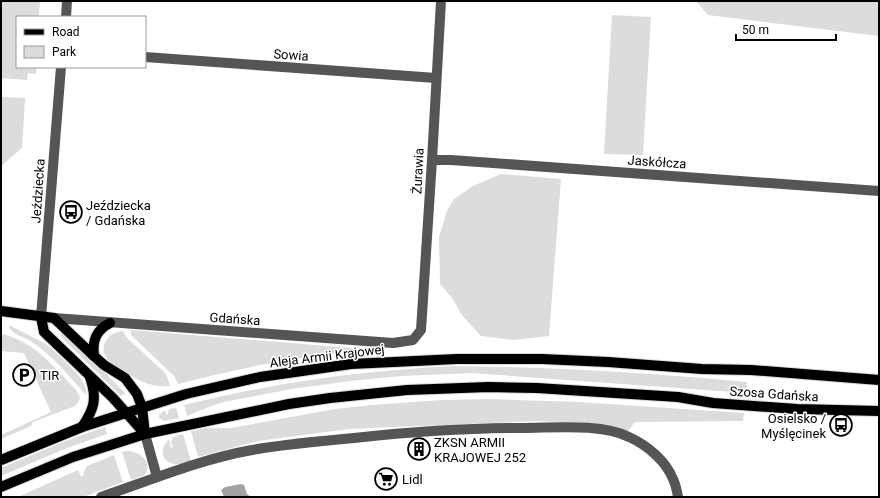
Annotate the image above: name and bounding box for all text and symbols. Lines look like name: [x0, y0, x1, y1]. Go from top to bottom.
legend: [16, 16, 146, 68]
scale bar: [736, 16, 836, 42]
text: 50 m: [742, 23, 769, 37]
text: Road: [52, 25, 80, 39]
text: Park: [52, 45, 77, 59]
street label: Sowia: [273, 46, 309, 64]
street label: Żurawia: [409, 148, 427, 194]
street label: Jaskółcza: [627, 152, 687, 172]
street label: Jeździecka: [28, 158, 48, 224]
place label: Jeździecka / Gdańska: [86, 198, 151, 228]
bus stop icon: Jeździecka / Gdańska: [58, 199, 84, 225]
street label: Gdańska: [209, 310, 261, 328]
street label: Aleja Armii Krajowej: [269, 342, 385, 370]
parking icon: TIR: [11, 362, 37, 388]
place label: TIR: [40, 368, 59, 383]
street label: Szosa Gdańska: [729, 383, 819, 405]
place label: Osielsko / Myślęcinek: [761, 411, 826, 441]
bus stop icon: Osielsko / Myślęcinek: [828, 412, 854, 438]
place label: ZKSN ARMII KRAJOWEJ 252: [434, 435, 526, 465]
building icon: ZKSN ARMII KRAJOWEJ 252: [406, 436, 432, 462]
supermarket icon: Lidl: [373, 466, 399, 492]
place label: Lidl: [402, 472, 423, 487]

